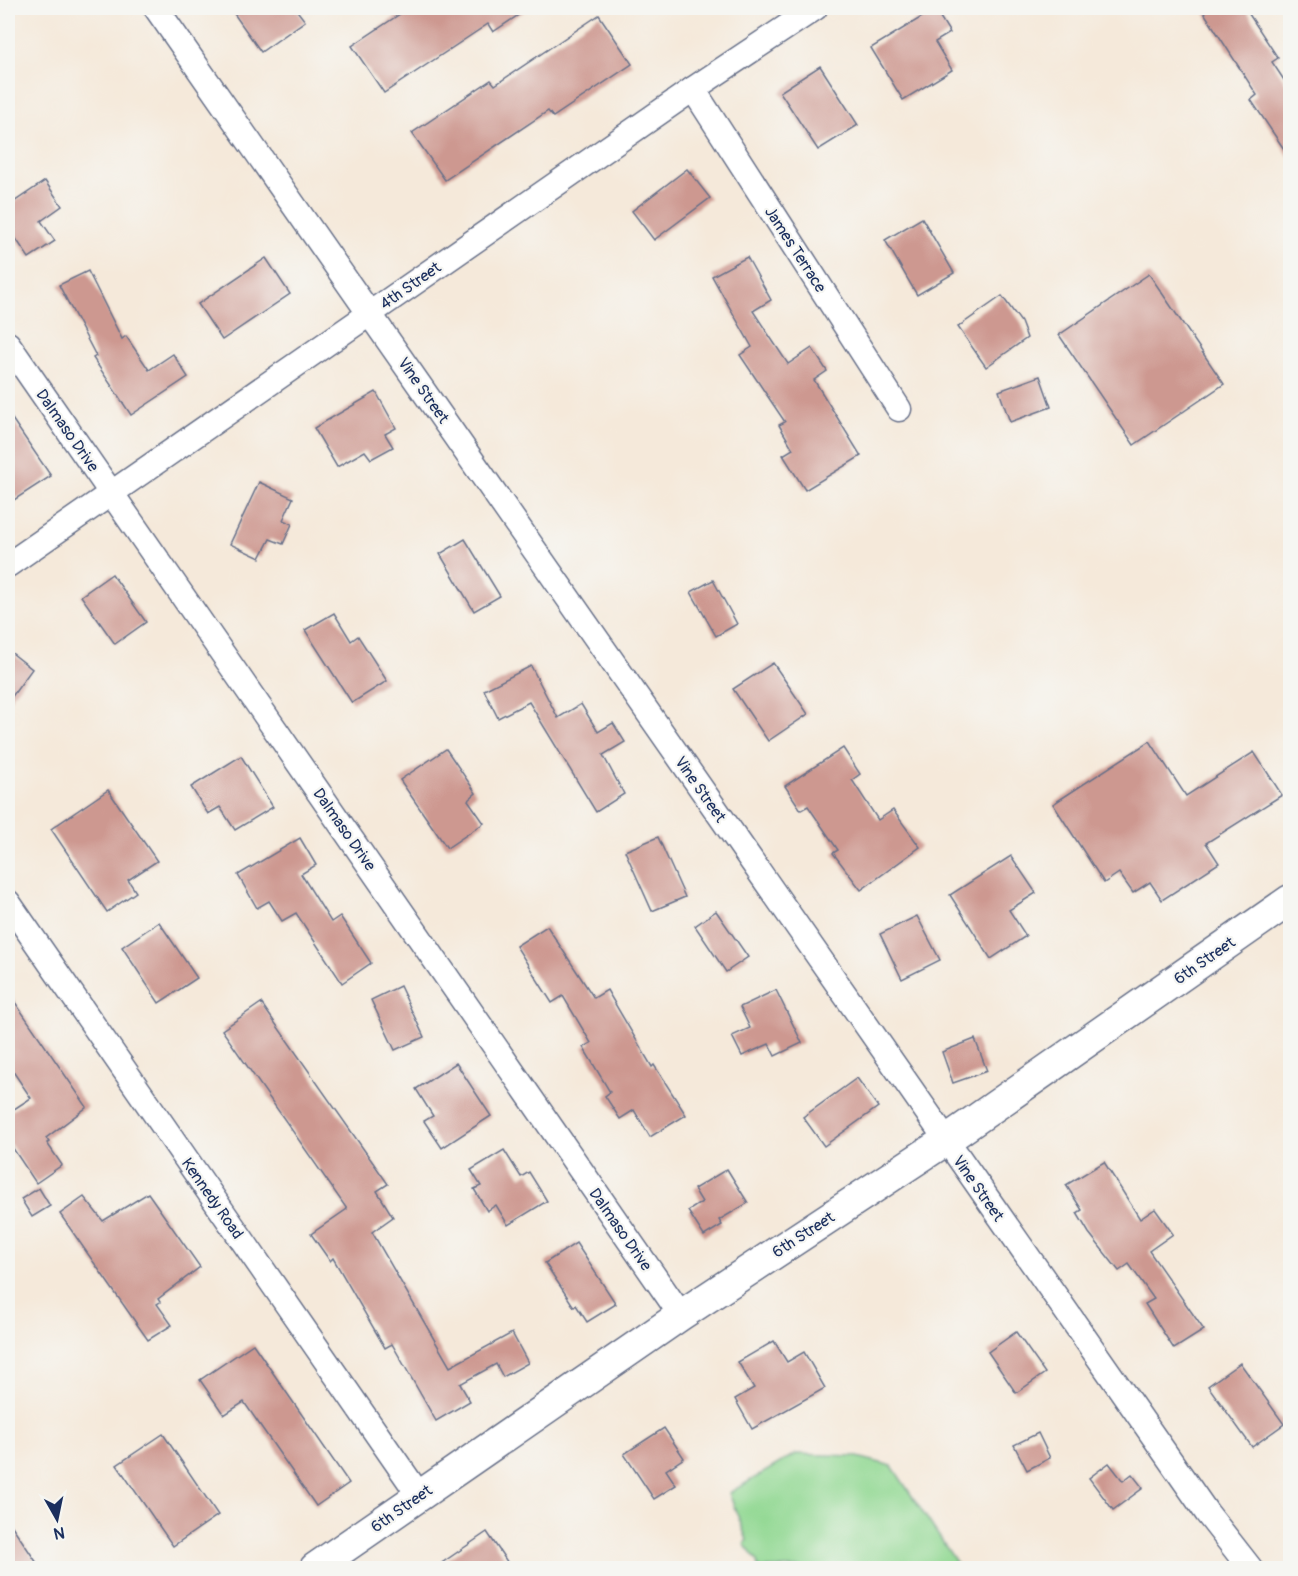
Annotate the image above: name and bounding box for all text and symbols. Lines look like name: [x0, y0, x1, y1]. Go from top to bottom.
street label: James Terrace: [760, 203, 830, 296]
street label: 4th Street: [376, 257, 445, 314]
street label: Vine Street: [393, 354, 454, 428]
street label: Dalmaso Drive: [31, 385, 103, 476]
street label: Vine Street: [670, 753, 731, 827]
street label: Dalmaso Drive: [308, 784, 380, 875]
street label: 6th Street: [1170, 932, 1239, 989]
street label: Vine Street: [948, 1152, 1009, 1226]
street label: Kennedy Road: [177, 1154, 247, 1243]
street label: Dalmaso Drive: [584, 1184, 656, 1275]
street label: 6th Street: [769, 1207, 839, 1262]
street label: 6th Street: [367, 1480, 436, 1537]
north arrow: [27, 1489, 87, 1549]
text: N: [52, 1522, 66, 1544]

